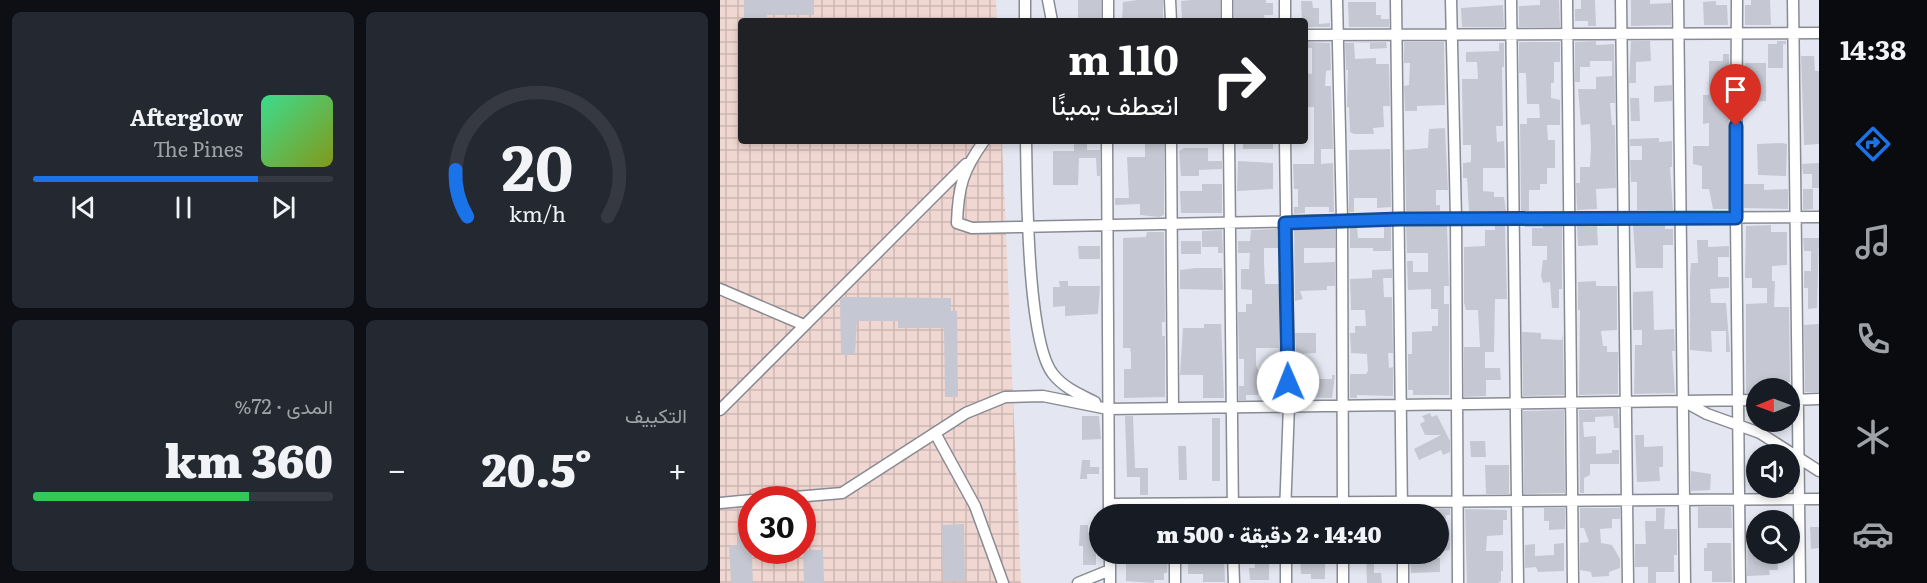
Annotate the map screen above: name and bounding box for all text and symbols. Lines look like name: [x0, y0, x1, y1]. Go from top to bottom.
text: 110 m: [1068, 26, 1179, 88]
text: 14:38: [1840, 28, 1906, 68]
icon: right: [1200, 42, 1278, 120]
pin: [1710, 64, 1761, 126]
icon: arrive: [1719, 73, 1752, 106]
text: انعطف يمينًا: [1051, 83, 1179, 123]
text: Afterglow: [130, 100, 243, 133]
text: 20: [501, 118, 573, 210]
icon: directions: [1852, 123, 1894, 165]
text: The Pines: [153, 133, 243, 163]
icon: previous: [67, 191, 100, 224]
icon: pause: [167, 191, 200, 224]
icon: next: [267, 191, 300, 224]
text: km/h: [508, 197, 566, 229]
icon: music: [1852, 221, 1894, 263]
icon: phone: [1852, 318, 1894, 360]
position arrow: [1256, 350, 1320, 414]
north arrow: [1746, 378, 1800, 432]
map controls: [1746, 378, 1800, 564]
text: المدى · 72%: [234, 390, 333, 420]
text: التكييف: [625, 399, 687, 429]
icon: climate: [1852, 416, 1894, 458]
text: 360 km: [165, 425, 333, 492]
text: 20.5°: [482, 434, 592, 501]
text: −: [387, 443, 406, 492]
text: +: [668, 443, 687, 492]
button: sound: [1746, 444, 1800, 498]
speed limit sign: 30: [738, 486, 816, 564]
button: search: [1746, 510, 1800, 564]
icon: car: [1852, 513, 1894, 555]
text: 14:40 · 2 دقيقة · 500 m: [1156, 517, 1382, 550]

